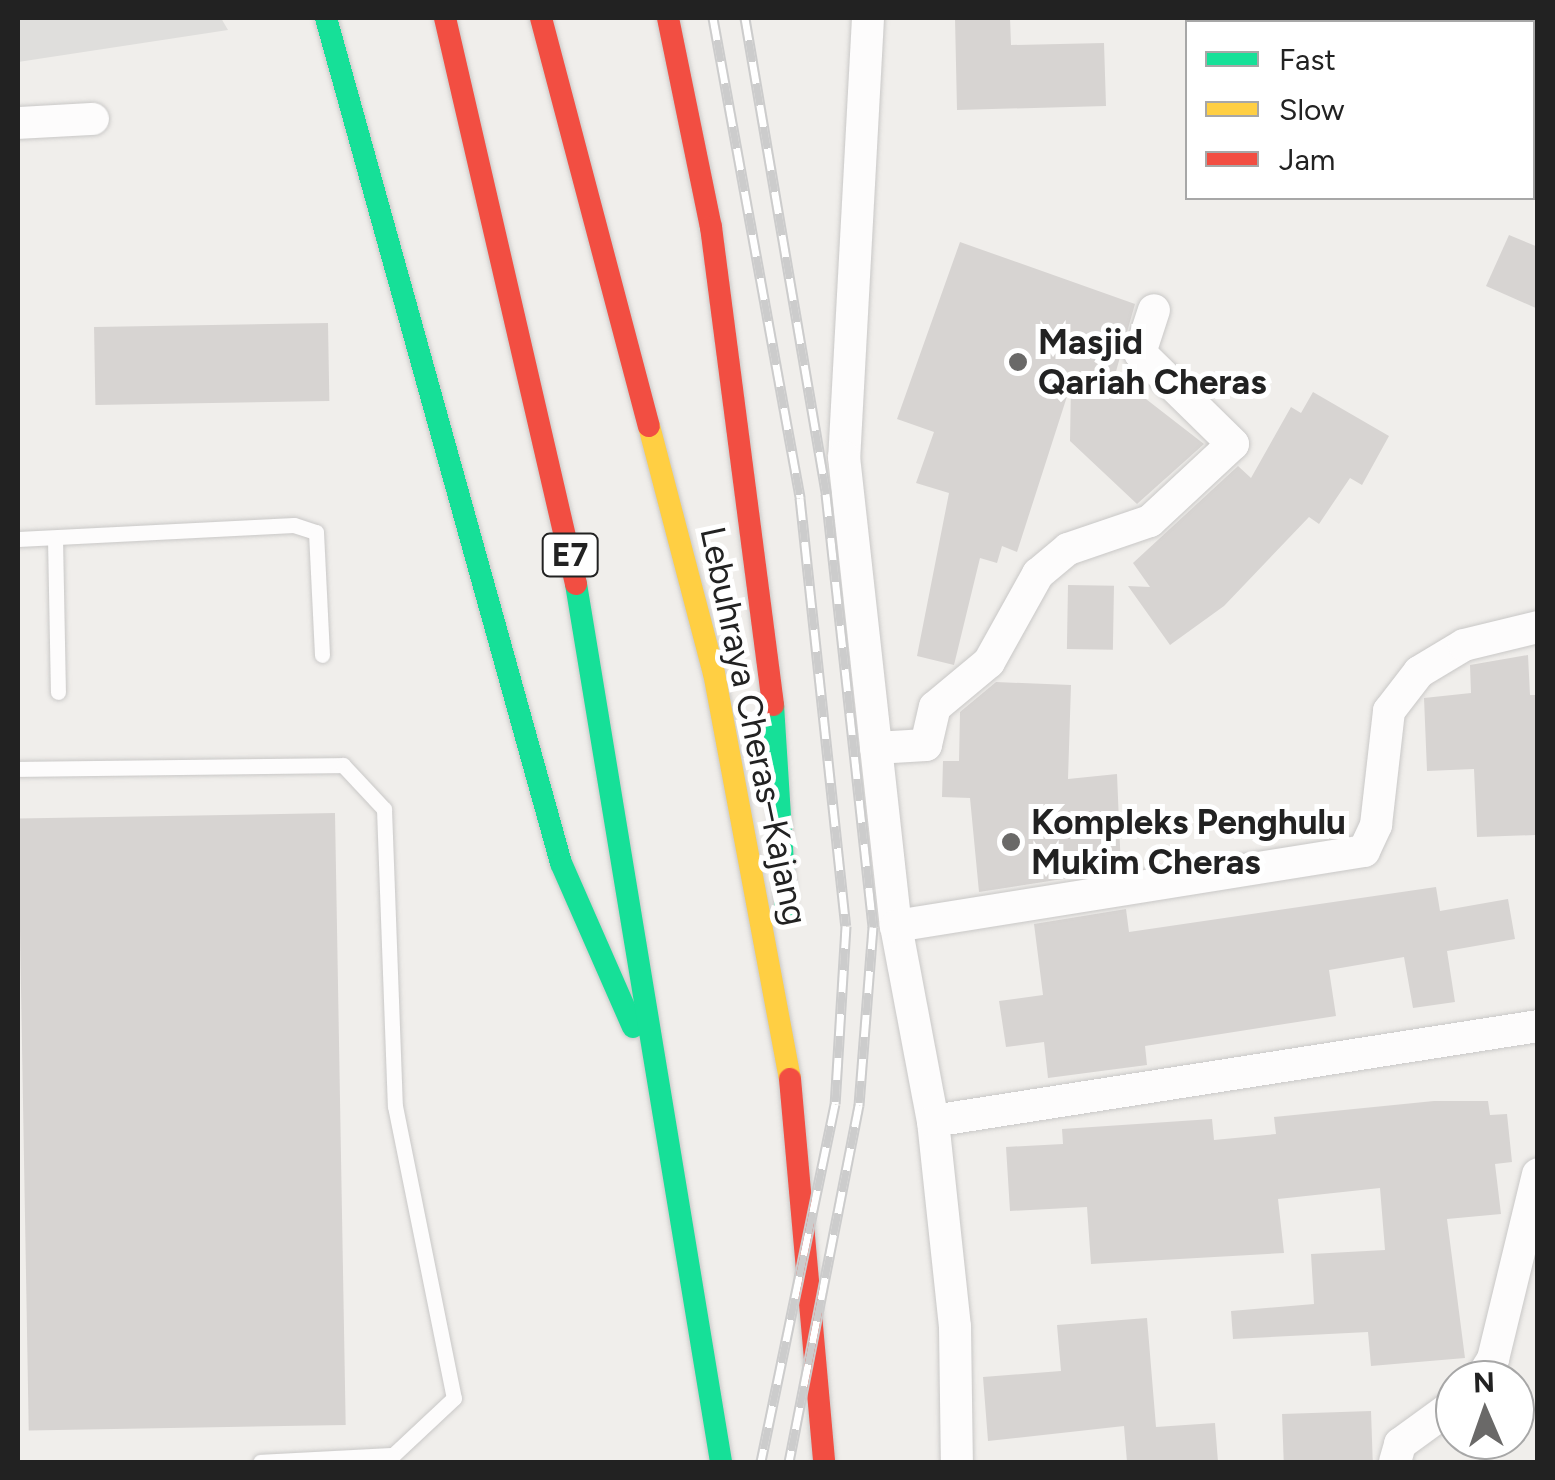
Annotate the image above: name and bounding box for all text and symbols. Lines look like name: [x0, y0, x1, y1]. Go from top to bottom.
legend: [1185, 20, 1535, 200]
text: Fast: [1279, 41, 1336, 78]
text: Slow: [1279, 91, 1345, 128]
text: Jam: [1279, 141, 1335, 178]
place label: Masjid Qariah Cheras: [1038, 321, 1267, 403]
marker: Masjid Qariah Cheras: [1007, 351, 1029, 373]
street label: Lebuhraya Cheras–Kajang: [691, 523, 817, 929]
road number: E7: [540, 528, 600, 582]
place label: Kompleks Penghulu Mukim Cheras: [1031, 801, 1346, 883]
marker: Kompleks Penghulu Mukim Cheras: [1000, 831, 1022, 853]
north arrow: [1435, 1360, 1535, 1460]
text: N: [1473, 1365, 1495, 1399]

